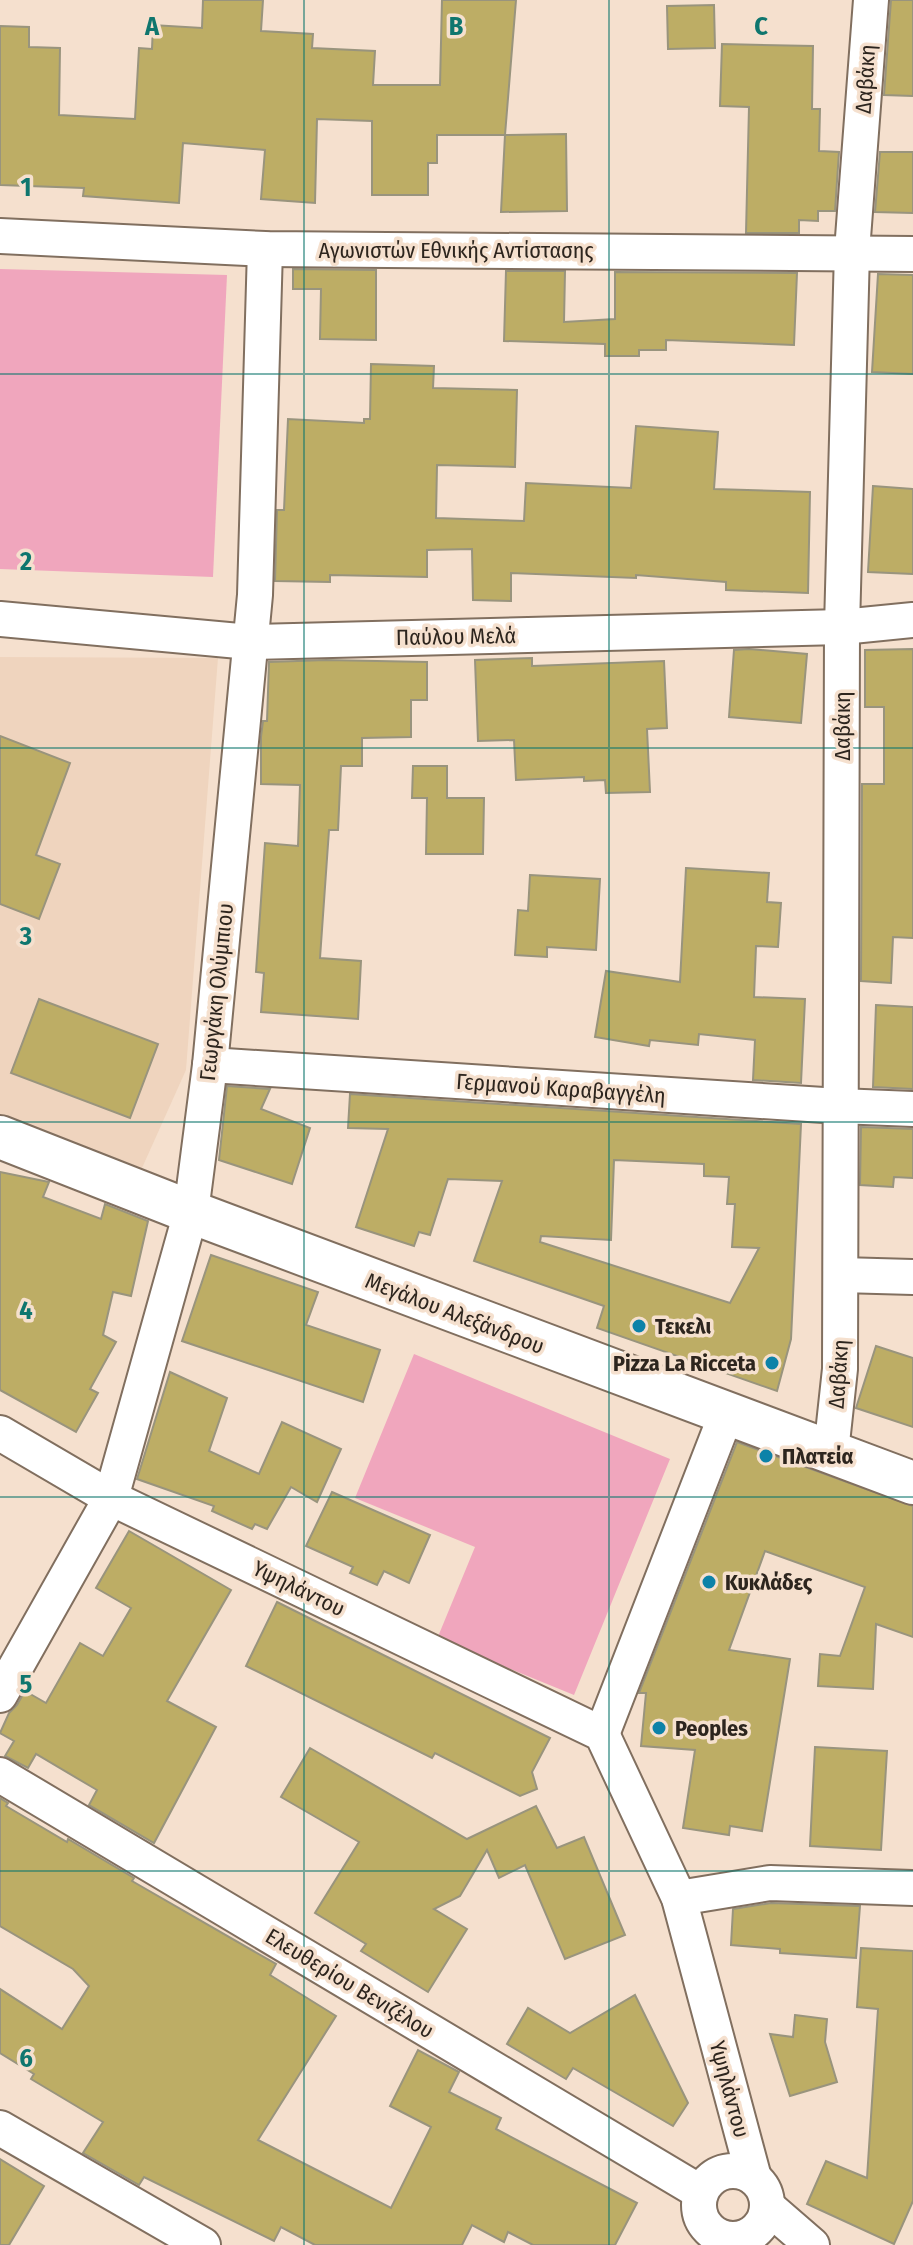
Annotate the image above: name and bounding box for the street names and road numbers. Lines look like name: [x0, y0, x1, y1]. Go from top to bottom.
street label: Δαβάκη: [850, 43, 881, 115]
street label: Αγωνιστών Εθνικής Αντίστασης: [318, 237, 594, 264]
street label: Παύλου Μελά: [396, 622, 516, 651]
street label: Δαβάκη: [829, 691, 856, 761]
street label: Γεωργάκη Ολύμπιου: [194, 902, 239, 1082]
street label: Γερμανού Καραβαγγέλη: [455, 1068, 667, 1109]
street label: Μεγάλου Αλεξάνδρου: [362, 1267, 548, 1360]
street label: Δαβάκη: [823, 1338, 854, 1410]
street label: Υψηλάντου: [248, 1555, 349, 1622]
street label: Ελευθερίου Βενιζέλου: [261, 1923, 439, 2044]
street label: Υψηλάντου: [704, 2038, 755, 2140]

